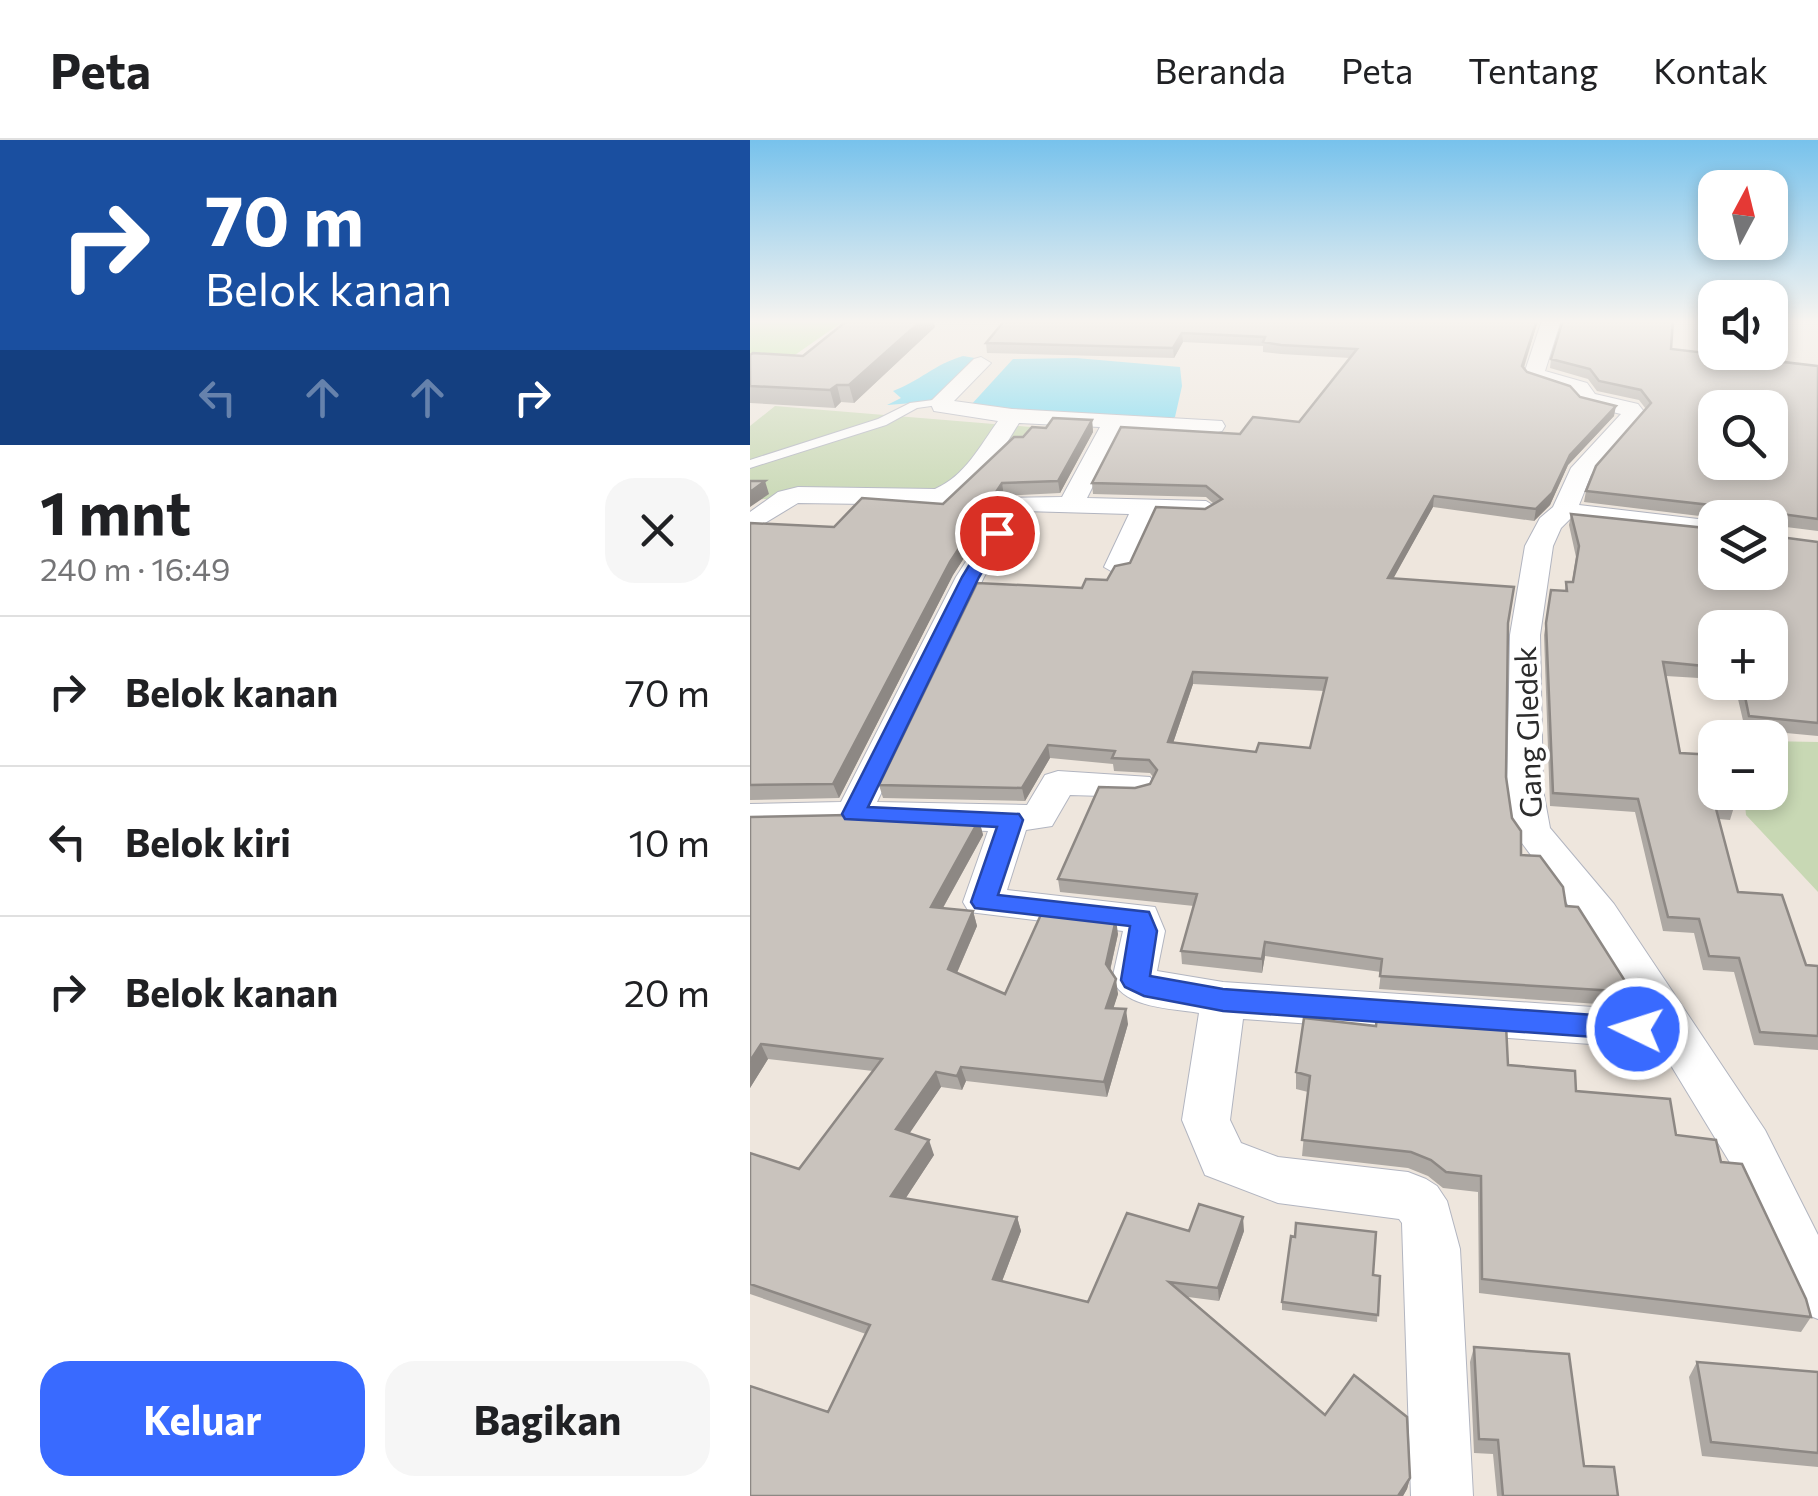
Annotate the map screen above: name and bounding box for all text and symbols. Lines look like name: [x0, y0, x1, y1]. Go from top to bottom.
text: Peta: [50, 40, 151, 99]
text: Beranda: [1154, 48, 1286, 91]
text: Peta: [1341, 48, 1413, 91]
text: Tentang: [1468, 48, 1598, 91]
text: Kontak: [1653, 48, 1768, 91]
north arrow: [1698, 170, 1788, 260]
map controls: [1698, 170, 1788, 810]
text: 70 m: [205, 175, 364, 260]
icon: right: [40, 180, 170, 310]
text: Belok kanan: [205, 260, 452, 315]
button: sound: [1698, 280, 1788, 370]
icon: left: [190, 370, 245, 425]
icon: ahead: [295, 370, 350, 425]
icon: ahead: [400, 370, 455, 425]
icon: right: [505, 370, 560, 425]
button: search: [1698, 390, 1788, 480]
text: 1 mnt: [40, 474, 191, 547]
button: close: [605, 478, 710, 583]
pin: [955, 491, 1040, 576]
button: layers: [1698, 500, 1788, 590]
icon: arrive: [970, 506, 1025, 561]
text: 240 m · 16:49: [40, 548, 230, 588]
button: +: [1698, 610, 1788, 700]
street label: Gang Gledek: [1505, 646, 1548, 819]
icon: right: [40, 664, 95, 719]
text: Belok kanan: [125, 668, 338, 715]
text: 70 m: [625, 668, 710, 715]
button: −: [1698, 720, 1788, 810]
icon: left: [40, 814, 95, 869]
text: Belok kiri: [125, 818, 291, 865]
text: 10 m: [629, 818, 710, 865]
icon: right: [40, 964, 95, 1019]
text: Belok kanan: [125, 968, 338, 1015]
text: 20 m: [624, 968, 710, 1015]
position arrow: [1585, 977, 1689, 1081]
button: Keluar: [40, 1361, 365, 1476]
button: Bagikan: [385, 1361, 710, 1476]

